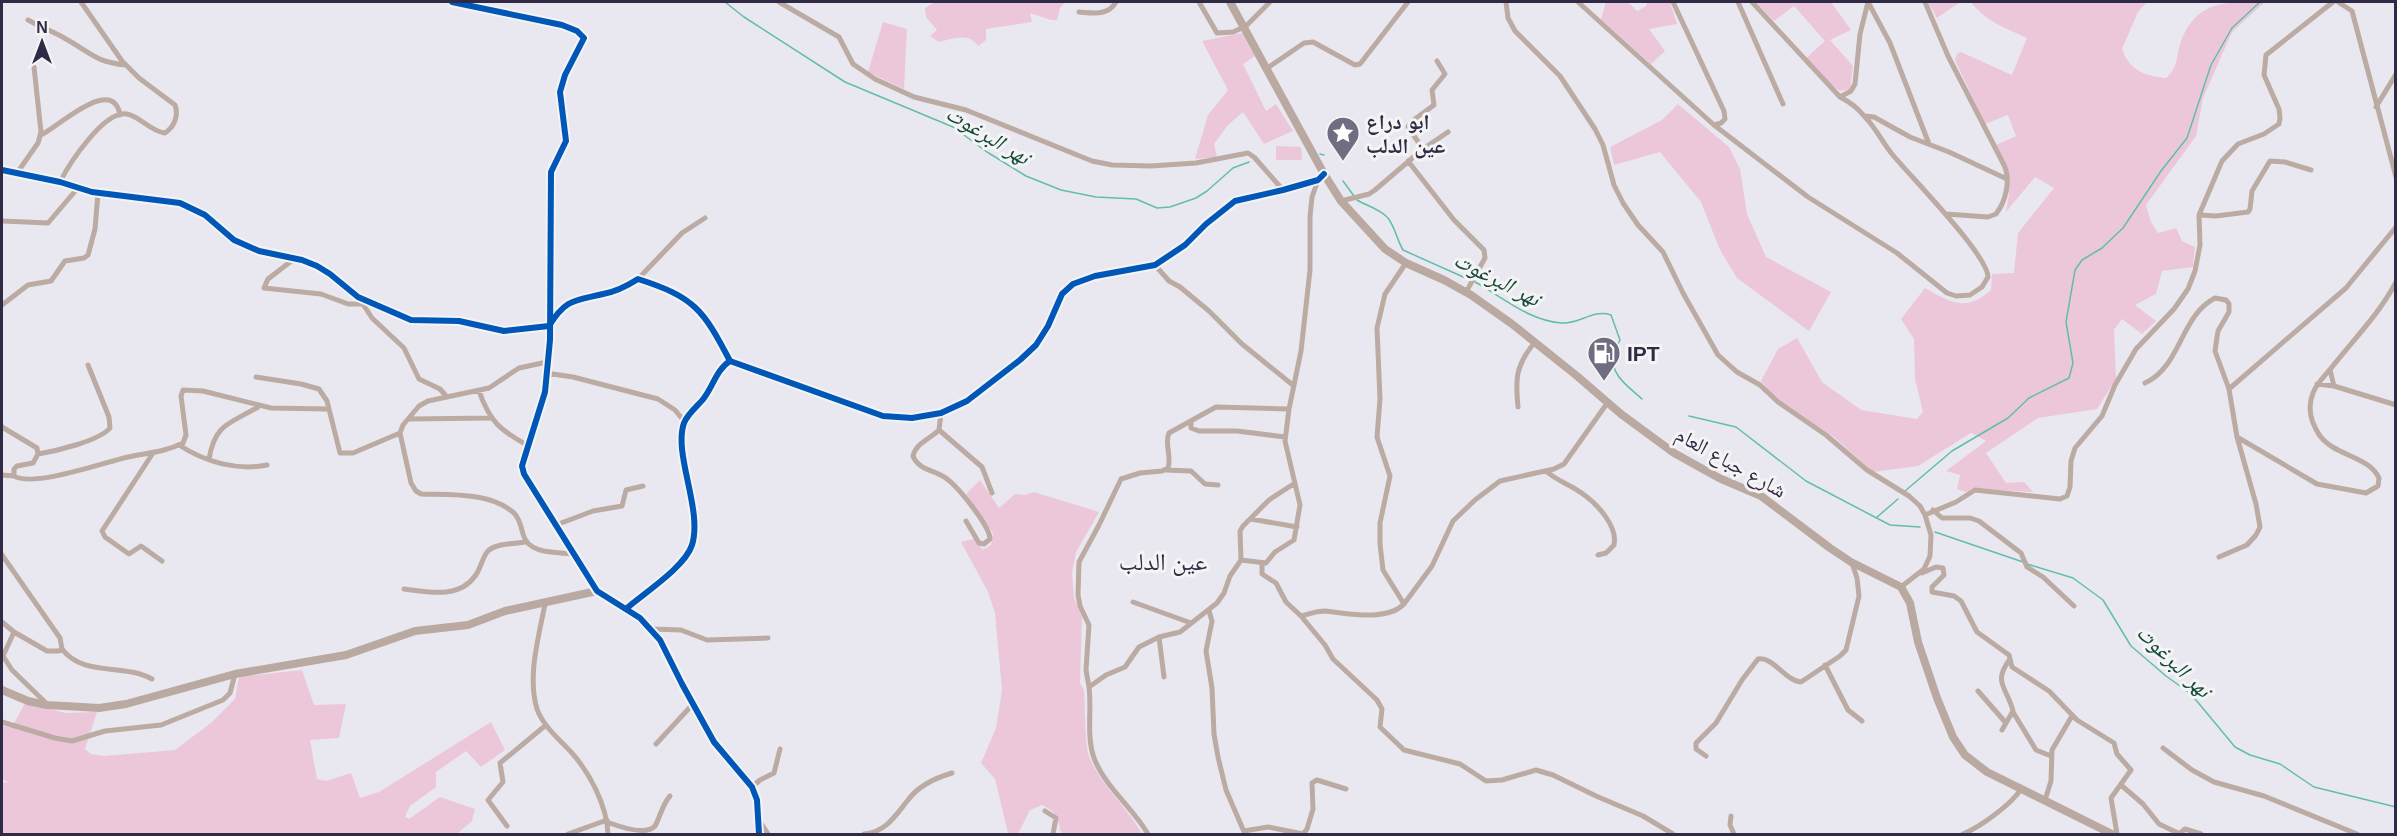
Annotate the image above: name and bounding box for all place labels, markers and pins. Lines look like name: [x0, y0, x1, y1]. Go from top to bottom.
place label: ابو دراع عين الدلب: [1366, 110, 1445, 159]
place icon: ابو دراع عين الدلب: [1325, 115, 1361, 162]
fuel station icon: IPT: [1586, 335, 1622, 382]
place label: IPT: [1627, 342, 1660, 365]

